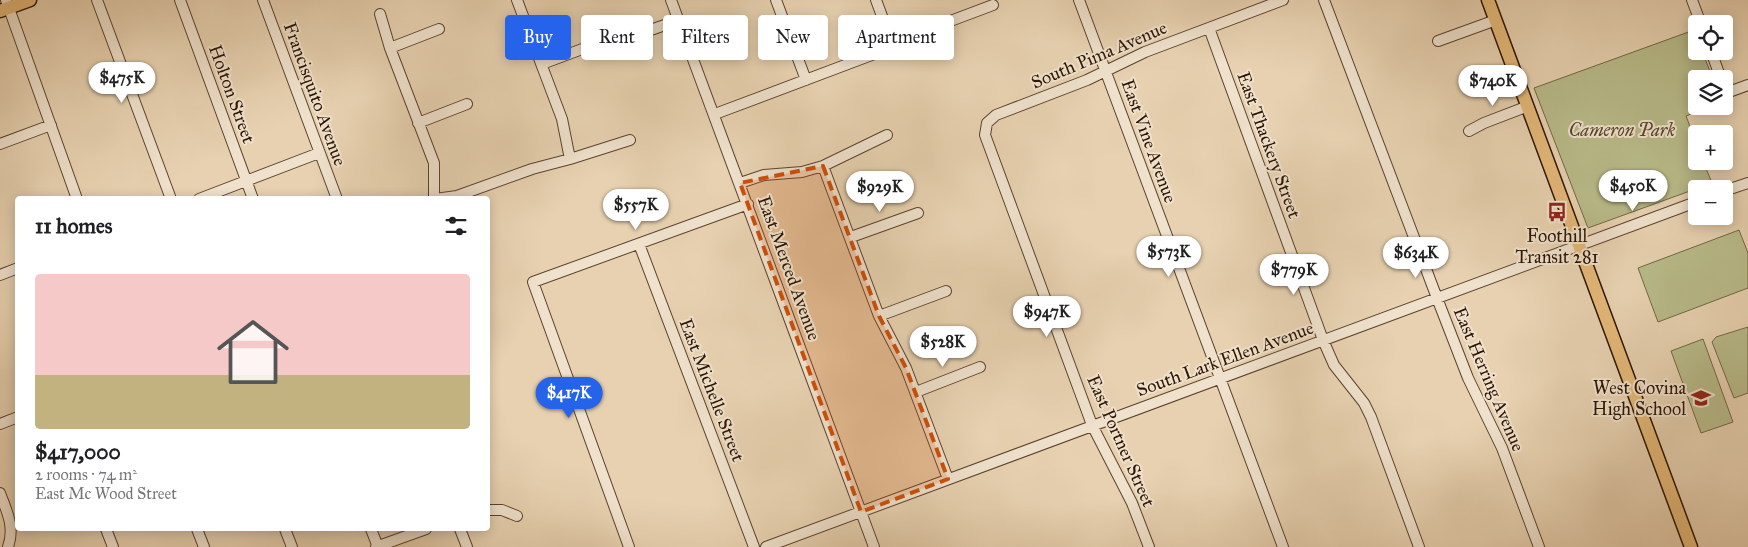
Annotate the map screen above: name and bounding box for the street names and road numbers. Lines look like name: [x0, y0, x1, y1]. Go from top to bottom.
street label: South Pima Avenue: [1028, 16, 1170, 94]
street label: Francisquito Avenue: [278, 19, 351, 169]
street label: Holton Street: [204, 42, 260, 147]
street label: East Thackery Street: [1232, 69, 1306, 222]
street label: East Vine Avenue: [1116, 76, 1182, 206]
street label: East Merced Avenue: [753, 193, 825, 343]
street label: East Herring Avenue: [1448, 304, 1529, 455]
street label: East Michelle Street: [675, 315, 750, 465]
street label: South Lark Ellen Avenue: [1133, 317, 1317, 401]
street label: East Portner Street: [1082, 372, 1160, 511]

